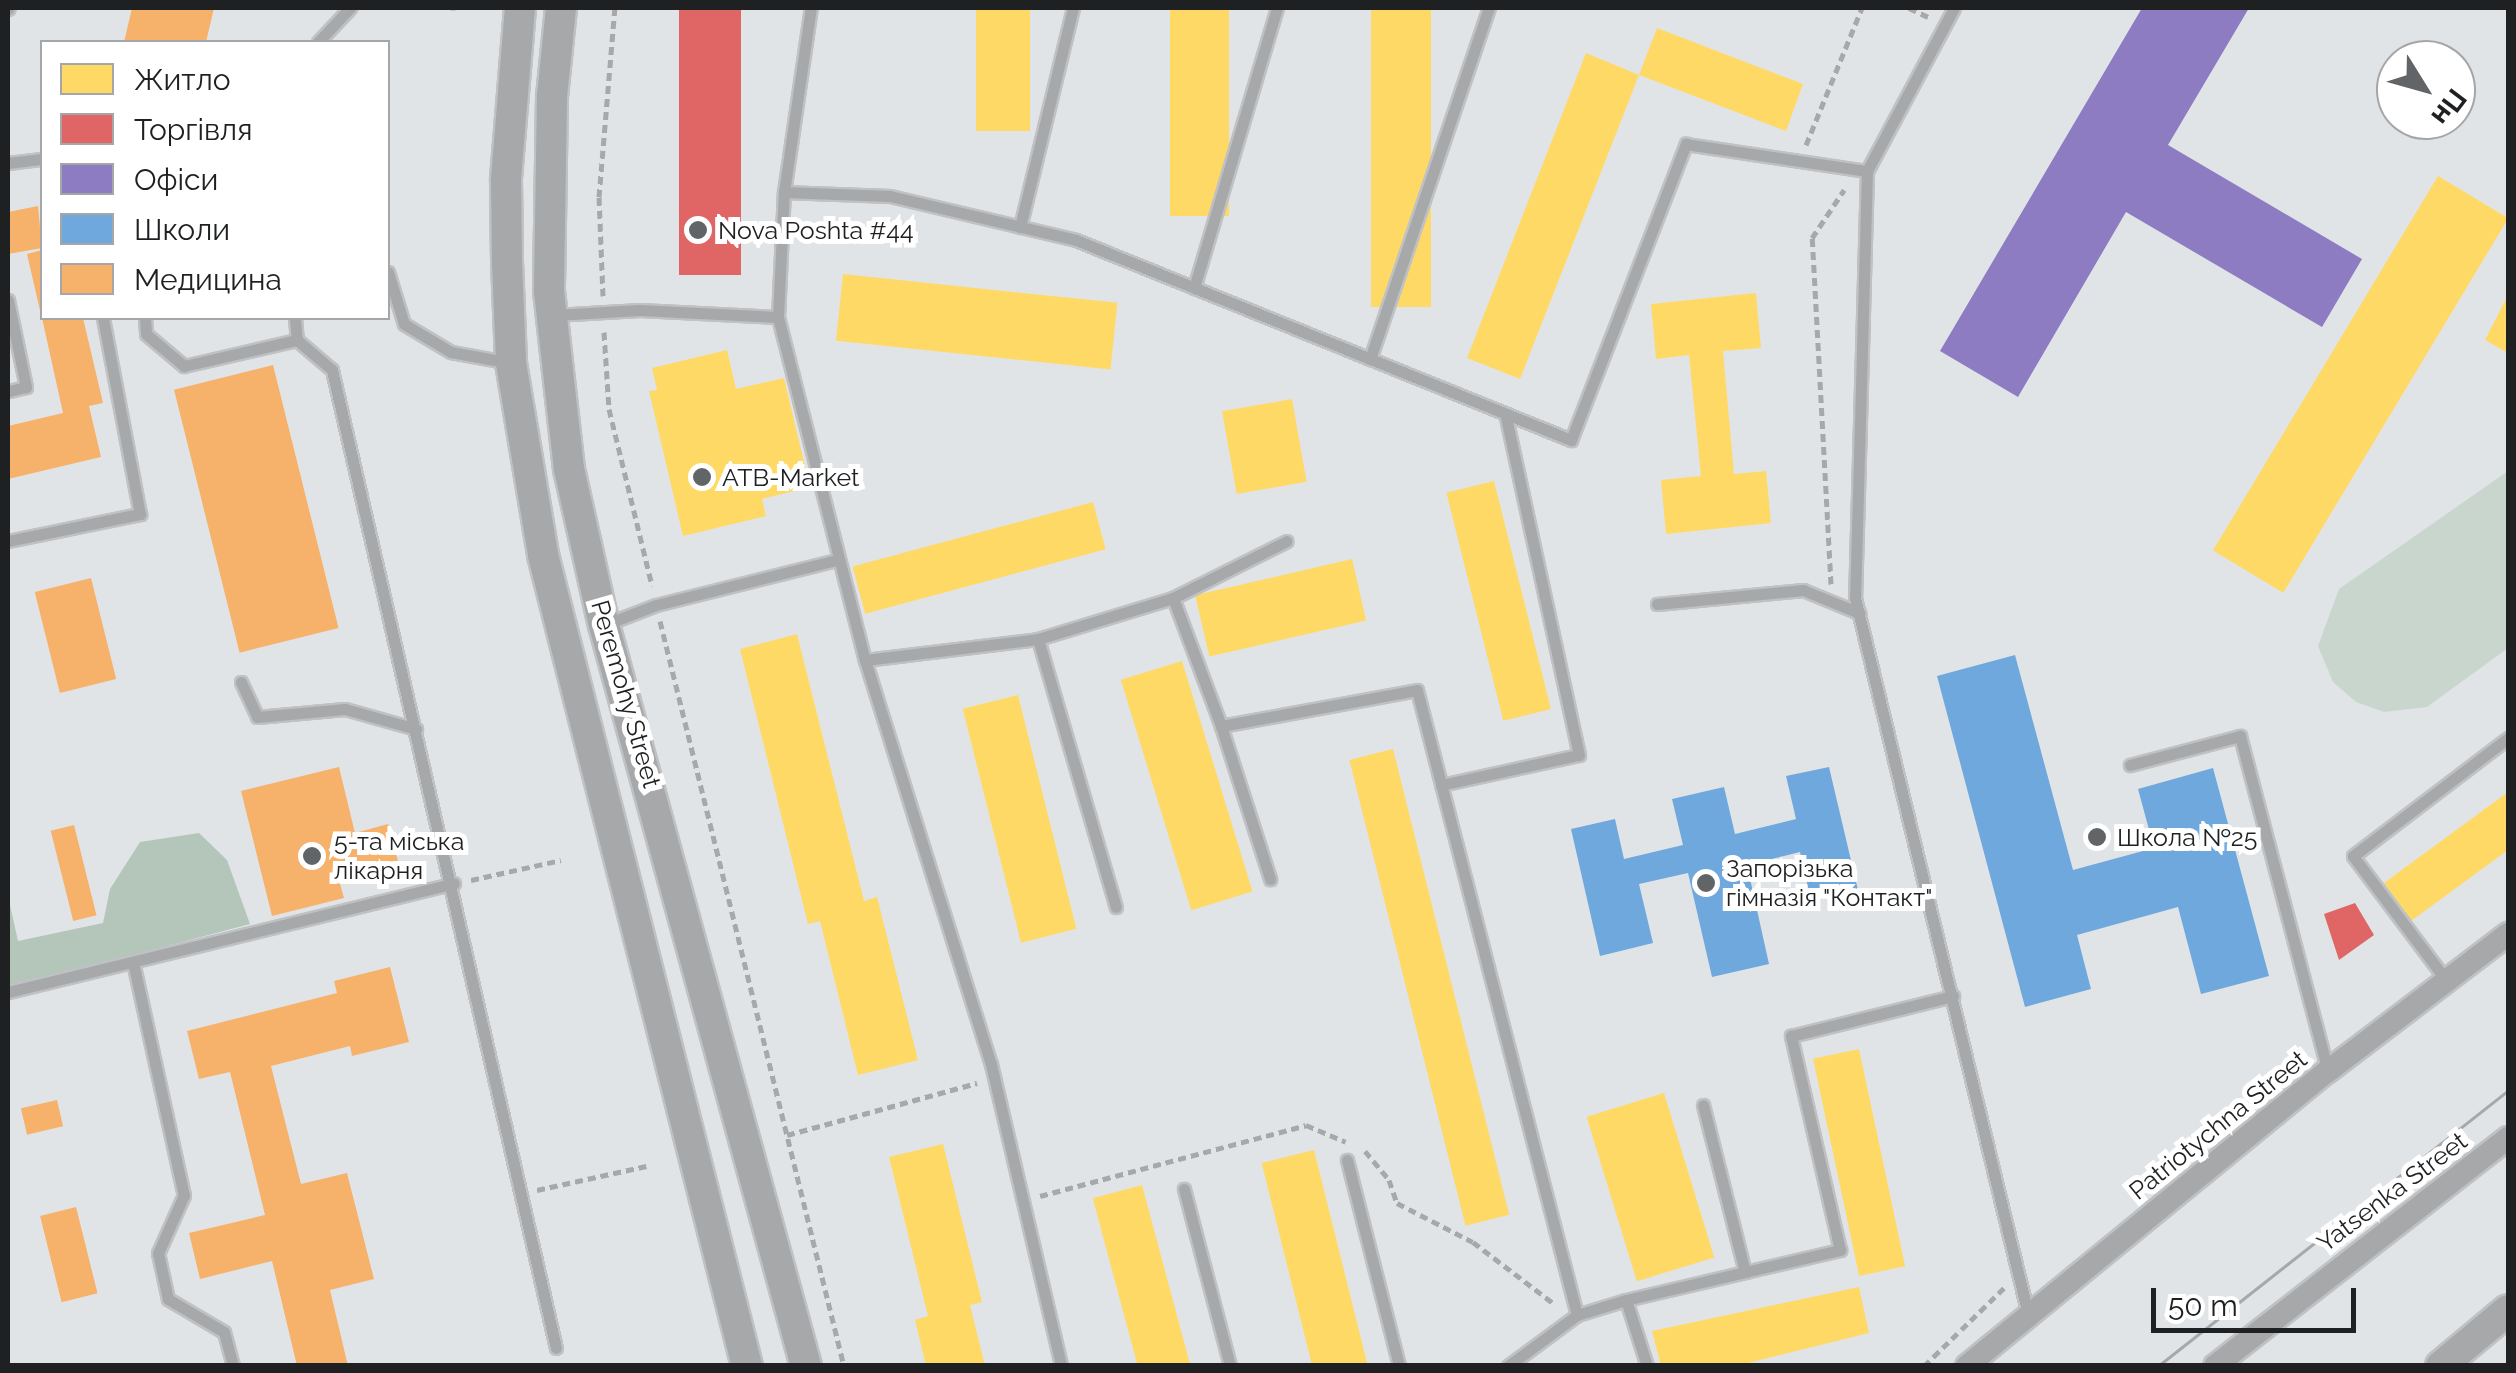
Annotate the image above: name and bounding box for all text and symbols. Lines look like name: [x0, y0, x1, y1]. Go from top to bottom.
legend: [40, 40, 390, 320]
north arrow: [2376, 40, 2476, 140]
text: Житло: [134, 62, 231, 97]
text: Пн: [2424, 82, 2473, 132]
text: Торгівля: [134, 112, 253, 147]
text: Офіси: [134, 162, 218, 197]
text: Школи: [134, 212, 230, 247]
place label: Nova Poshta #44: [718, 215, 914, 245]
marker: Nova Poshta #44: [687, 219, 709, 241]
text: Медицина: [134, 262, 282, 297]
place label: ATB-Market: [722, 462, 859, 492]
marker: ATB-Market: [691, 466, 713, 488]
street label: Peremohy Street: [585, 596, 667, 792]
place label: Школа №25: [2117, 822, 2257, 852]
marker: Школа №25: [2086, 826, 2108, 848]
place label: 5-та міська лікарня: [334, 827, 464, 886]
marker: 5-та міська лікарня: [299, 843, 325, 869]
place label: Запорізька гімназія "Контакт": [1726, 854, 1933, 913]
marker: Запорізька гімназія "Контакт": [1695, 872, 1717, 894]
street label: Patriotychna Street: [2123, 1044, 2313, 1206]
street label: Yatsenka Street: [2311, 1126, 2473, 1258]
scale bar: [2156, 1268, 2361, 1330]
text: 50 m: [2168, 1288, 2238, 1323]

